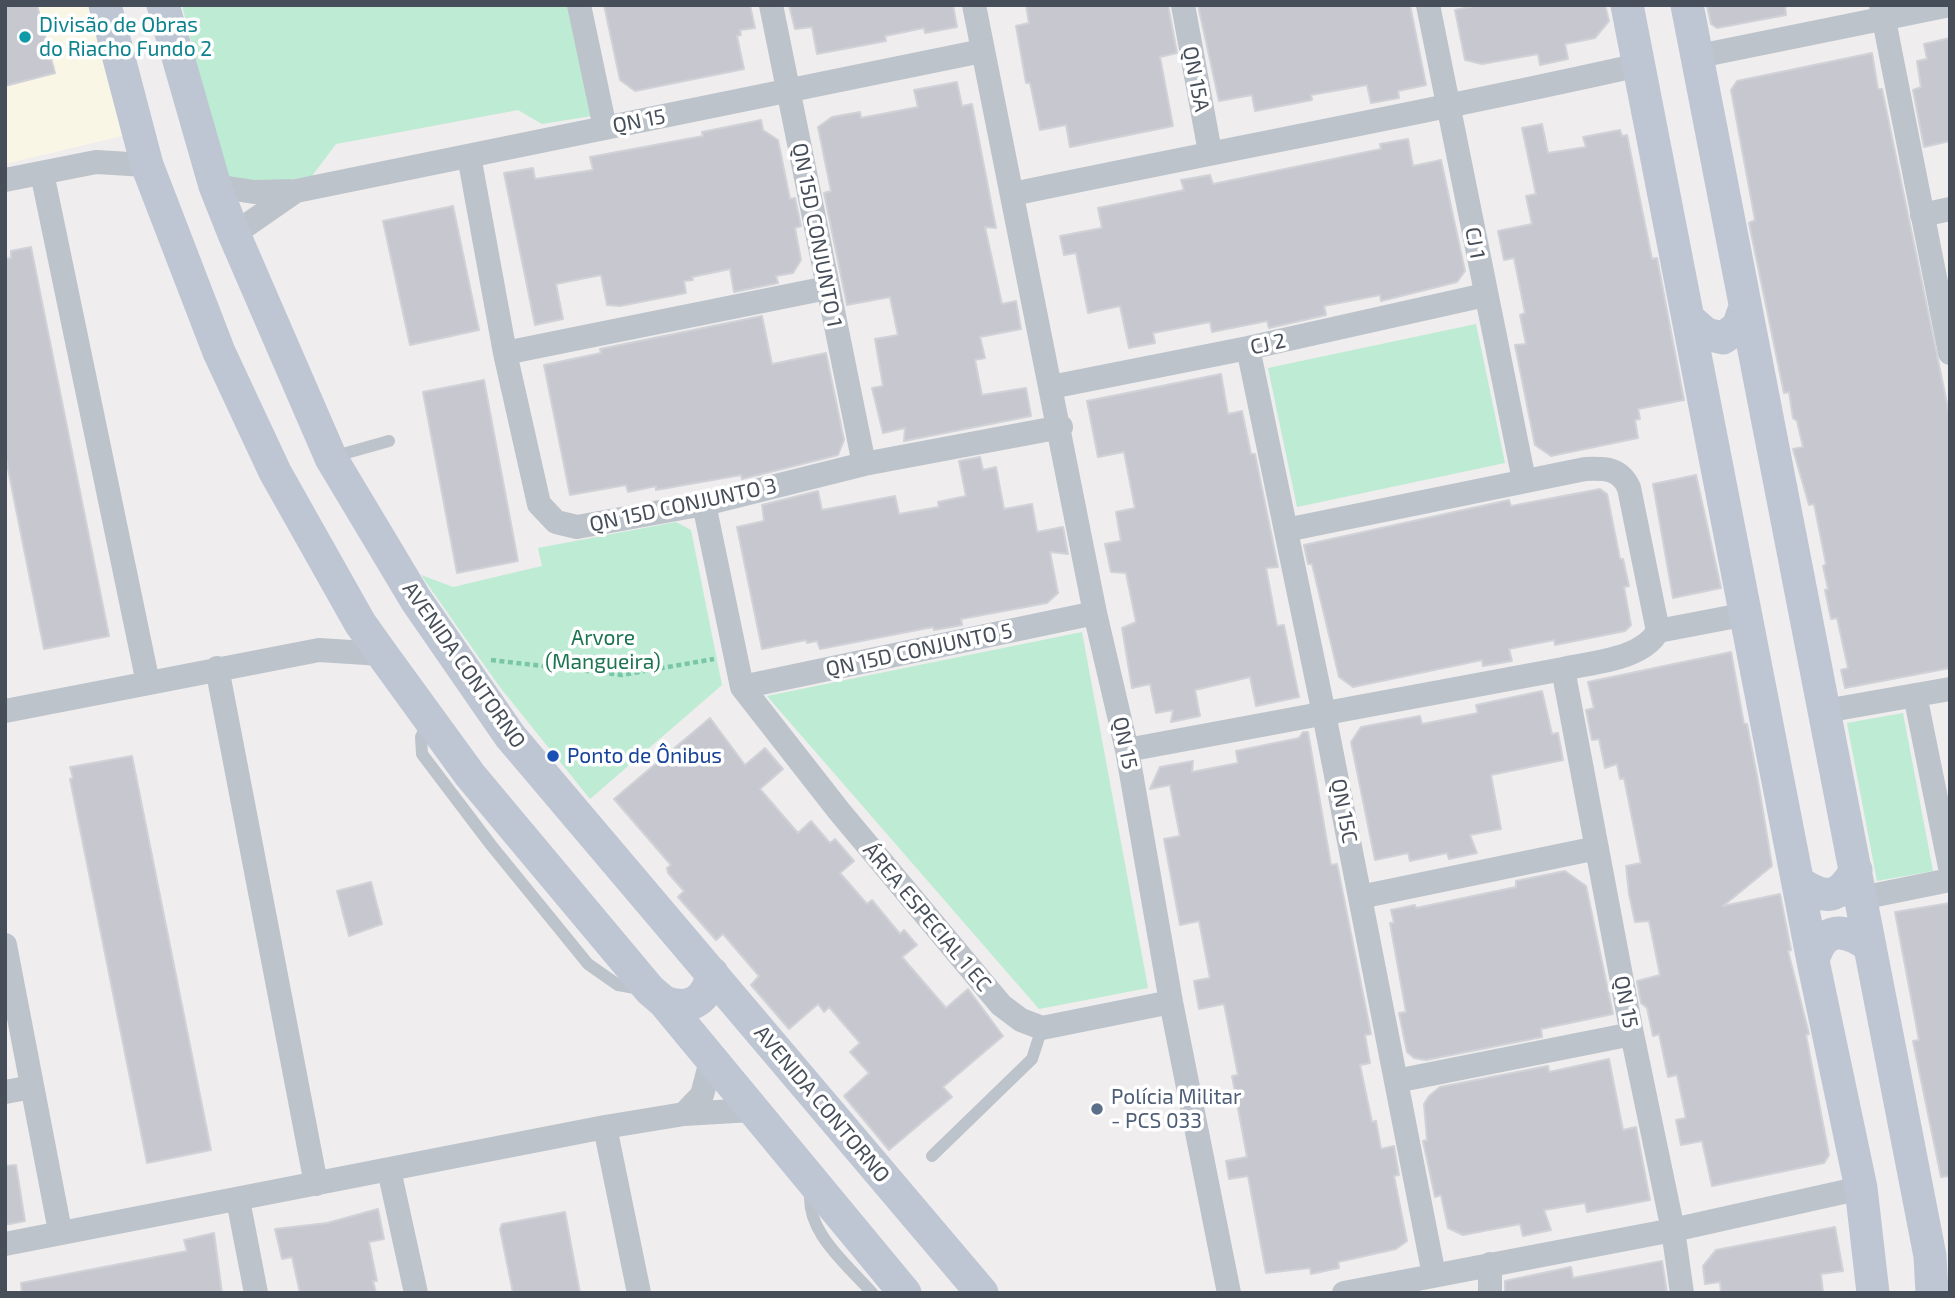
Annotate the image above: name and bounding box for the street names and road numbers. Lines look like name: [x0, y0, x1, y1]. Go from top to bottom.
street label: QN 15A: [1177, 44, 1215, 114]
street label: QN 15: [611, 104, 667, 138]
street label: QN 15D CONJUNTO 1: [787, 141, 847, 329]
street label: CJ 1: [1460, 225, 1490, 261]
street label: CJ 2: [1248, 328, 1288, 360]
street label: QN 15D CONJUNTO 3: [587, 473, 779, 537]
street label: AVENIDA CONTORNO: [397, 577, 531, 753]
street label: QN 15D CONJUNTO 5: [823, 618, 1015, 682]
street label: QN 15: [1107, 714, 1143, 772]
street label: QN 15C: [1325, 777, 1363, 845]
street label: ÁREA ESPECIAL 1 EC: [858, 838, 996, 996]
street label: QN 15: [1609, 974, 1643, 1030]
street label: AVENIDA CONTORNO: [749, 1020, 895, 1188]

